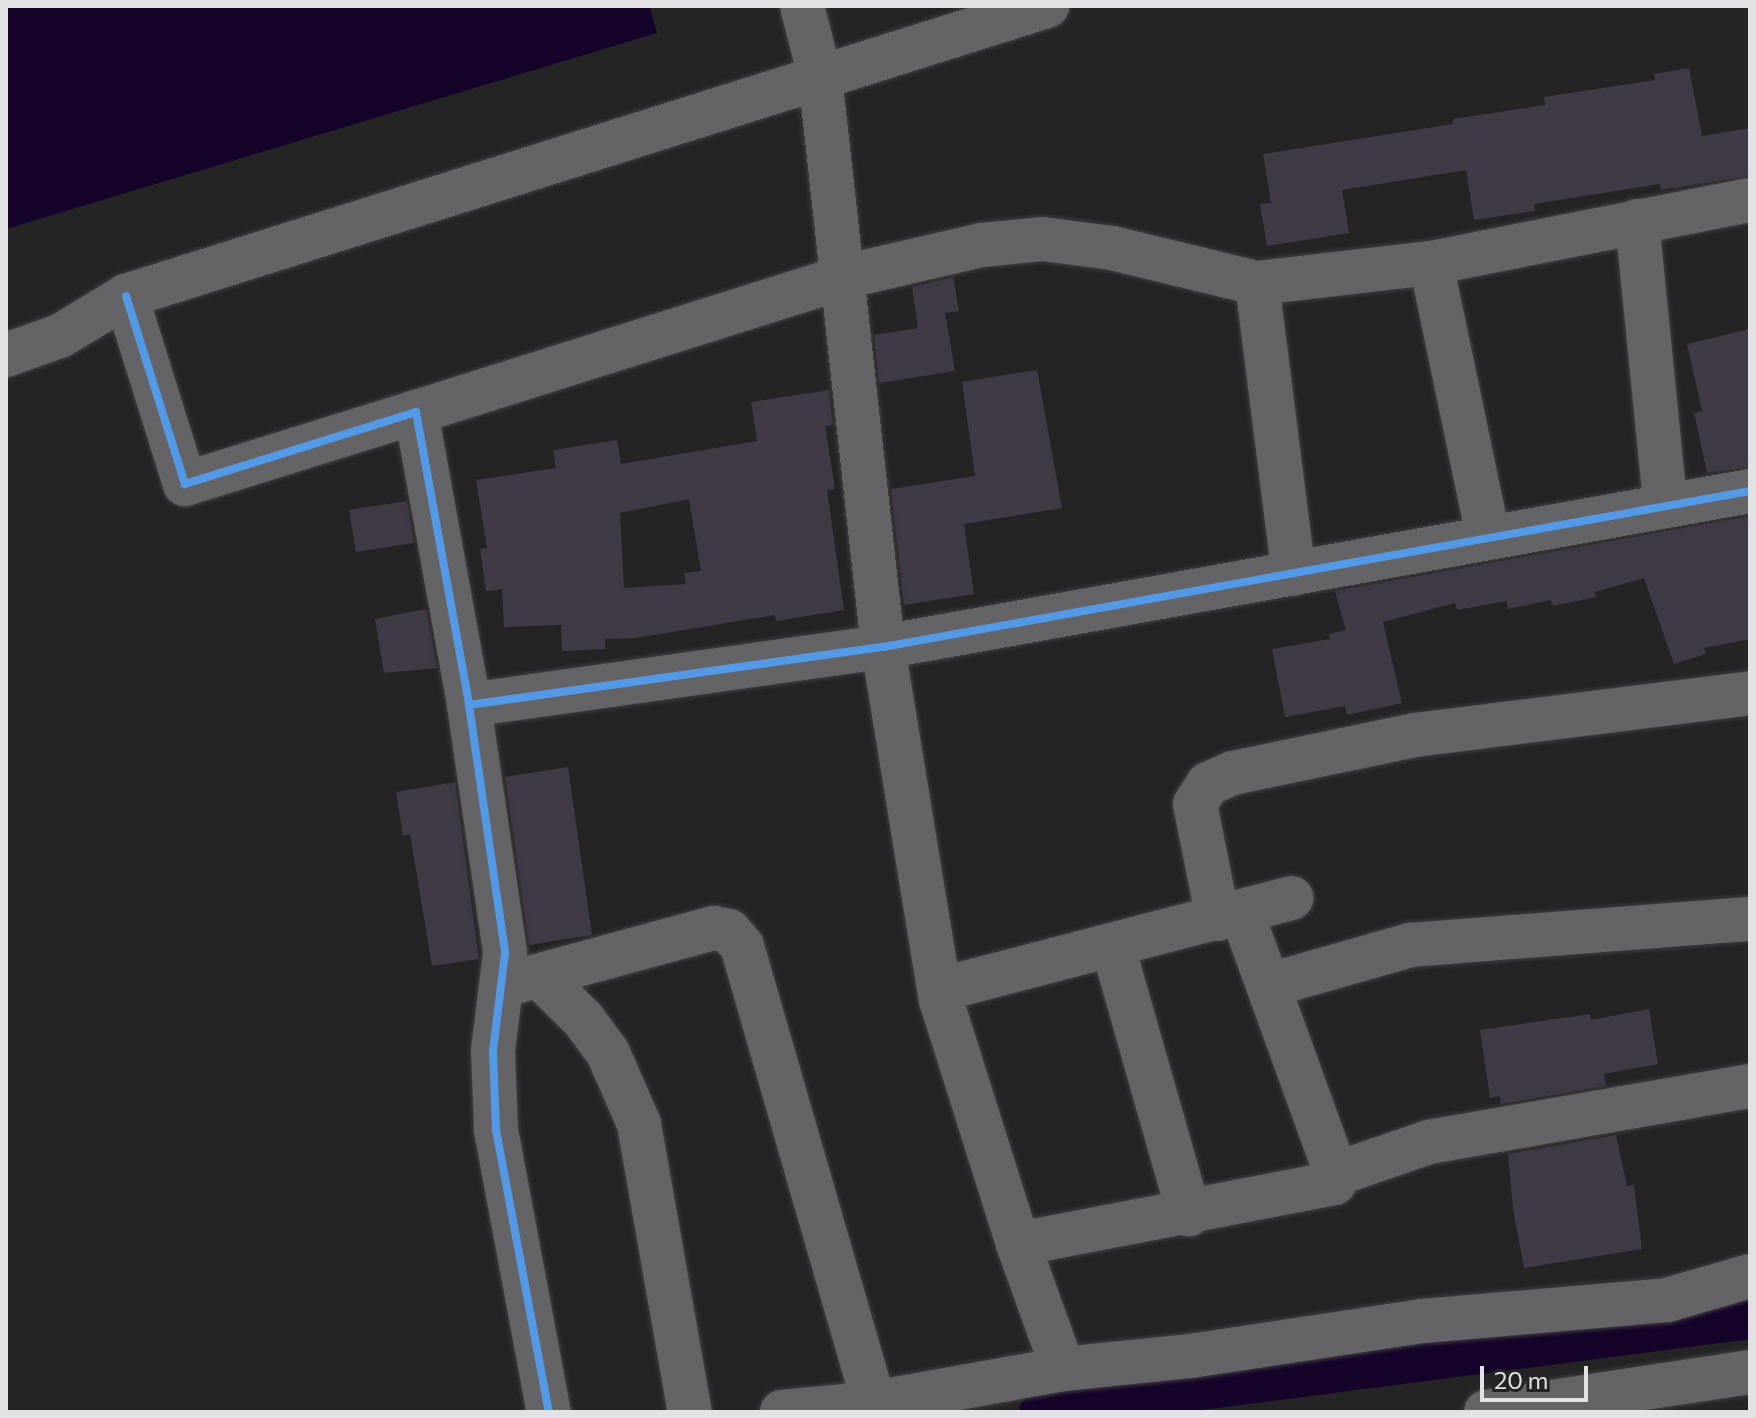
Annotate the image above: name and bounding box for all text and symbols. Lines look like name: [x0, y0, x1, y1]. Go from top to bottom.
scale bar: [1484, 1350, 1592, 1400]
text: 20 m: [1494, 1365, 1548, 1394]

